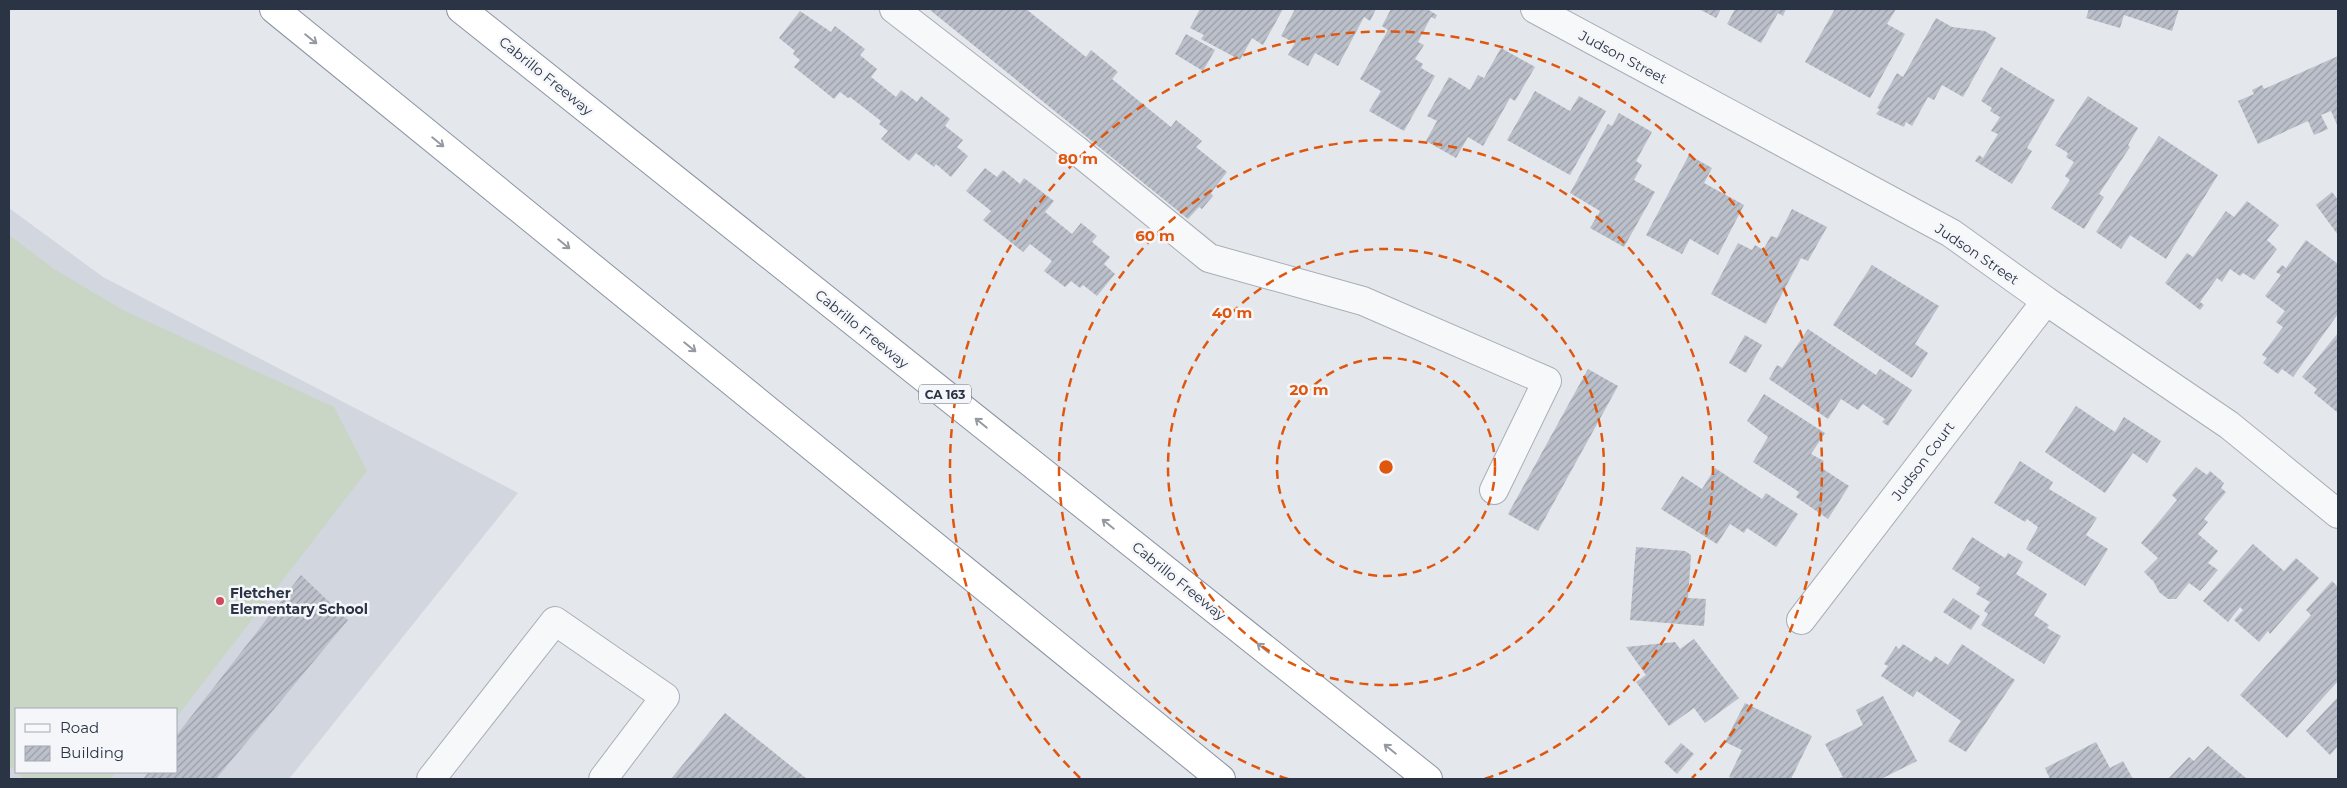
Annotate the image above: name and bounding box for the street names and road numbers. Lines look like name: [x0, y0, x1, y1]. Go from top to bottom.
street label: Judson Street: [1575, 26, 1670, 88]
street label: Cabrillo Freeway: [496, 33, 597, 120]
street label: Judson Street: [1931, 219, 2022, 289]
street label: Cabrillo Freeway: [812, 286, 913, 373]
road number: CA 163: [919, 384, 971, 404]
street label: Judson Court: [1887, 418, 1959, 505]
street label: Cabrillo Freeway: [1129, 538, 1230, 625]

